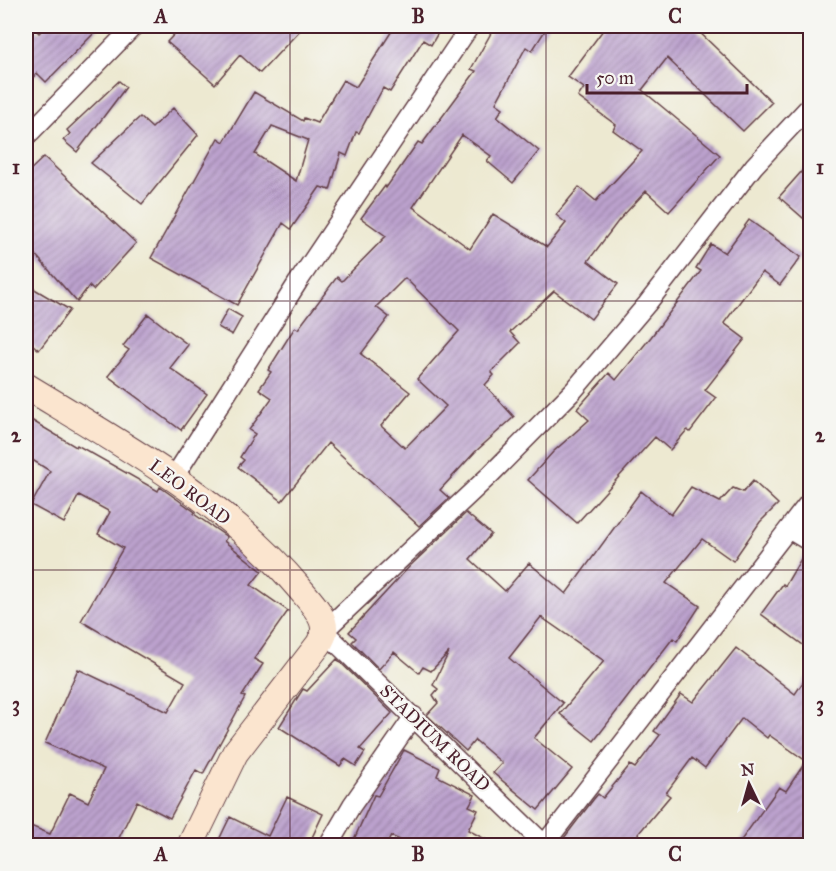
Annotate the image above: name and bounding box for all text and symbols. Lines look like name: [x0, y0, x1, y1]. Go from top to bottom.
text: A: [152, 4, 168, 28]
text: B: [411, 4, 425, 28]
text: C: [668, 4, 682, 28]
scale bar: [587, 57, 748, 95]
text: 50 m: [596, 67, 634, 89]
text: 1: [12, 155, 20, 179]
text: 1: [816, 155, 824, 179]
text: 2: [11, 423, 22, 447]
text: 2: [815, 423, 826, 447]
street label: LEO ROAD: [145, 454, 235, 530]
street label: STADIUM ROAD: [375, 680, 495, 796]
text: 3: [12, 692, 20, 717]
text: 3: [816, 692, 824, 717]
north arrow: [719, 754, 779, 814]
text: N: [740, 759, 756, 780]
text: A: [152, 842, 168, 866]
text: B: [411, 842, 425, 866]
text: C: [668, 842, 682, 866]

